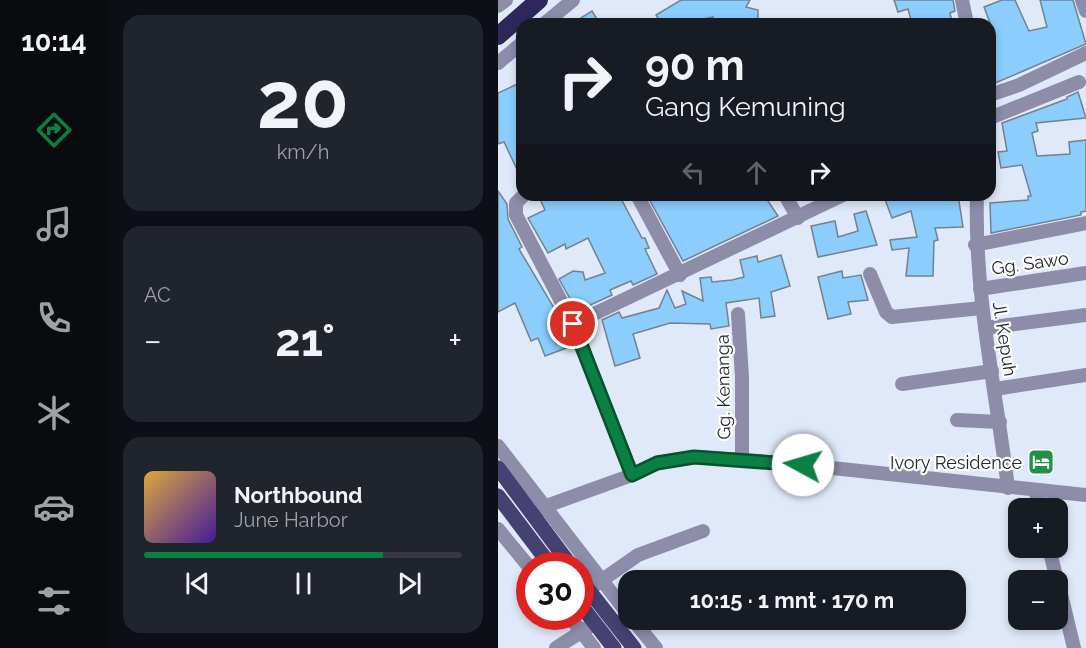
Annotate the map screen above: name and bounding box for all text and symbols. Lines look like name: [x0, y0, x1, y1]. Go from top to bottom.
text: 10:14: [21, 26, 87, 57]
text: 90 m: [645, 41, 745, 90]
icon: right: [546, 42, 624, 120]
text: 20: [257, 55, 349, 146]
text: Gang Kemuning: [645, 91, 846, 122]
icon: directions: [33, 109, 75, 151]
text: km/h: [277, 140, 329, 164]
icon: left: [677, 156, 710, 189]
icon: ahead: [740, 156, 773, 189]
icon: right: [803, 156, 836, 189]
icon: music: [33, 203, 75, 245]
street label: Gg. Sawo: [990, 247, 1070, 279]
text: AC: [144, 283, 171, 307]
icon: phone: [33, 297, 75, 339]
pin: [547, 298, 598, 349]
street label: Jl. Kepuh: [989, 300, 1021, 378]
icon: arrive: [556, 307, 589, 340]
text: 21°: [275, 314, 335, 367]
text: −: [144, 321, 162, 360]
text: +: [448, 321, 462, 360]
street label: Gg. Kenanga: [712, 334, 734, 440]
icon: climate: [33, 392, 75, 434]
position arrow: [771, 433, 835, 497]
hotel icon: Ivory Residence: [1026, 447, 1056, 477]
place label: Ivory Residence: [890, 452, 1022, 473]
text: Northbound: [234, 482, 363, 508]
icon: car: [33, 486, 75, 528]
map controls: [1008, 498, 1068, 630]
button: +: [1008, 498, 1068, 558]
text: June Harbor: [234, 508, 348, 532]
speed limit sign: 30: [516, 552, 594, 630]
icon: previous: [181, 567, 214, 600]
icon: pause: [287, 567, 320, 600]
icon: next: [393, 567, 426, 600]
button: −: [1008, 570, 1068, 630]
icon: filters: [33, 580, 75, 622]
text: 10:15 · 1 mnt · 170 m: [690, 587, 894, 613]

